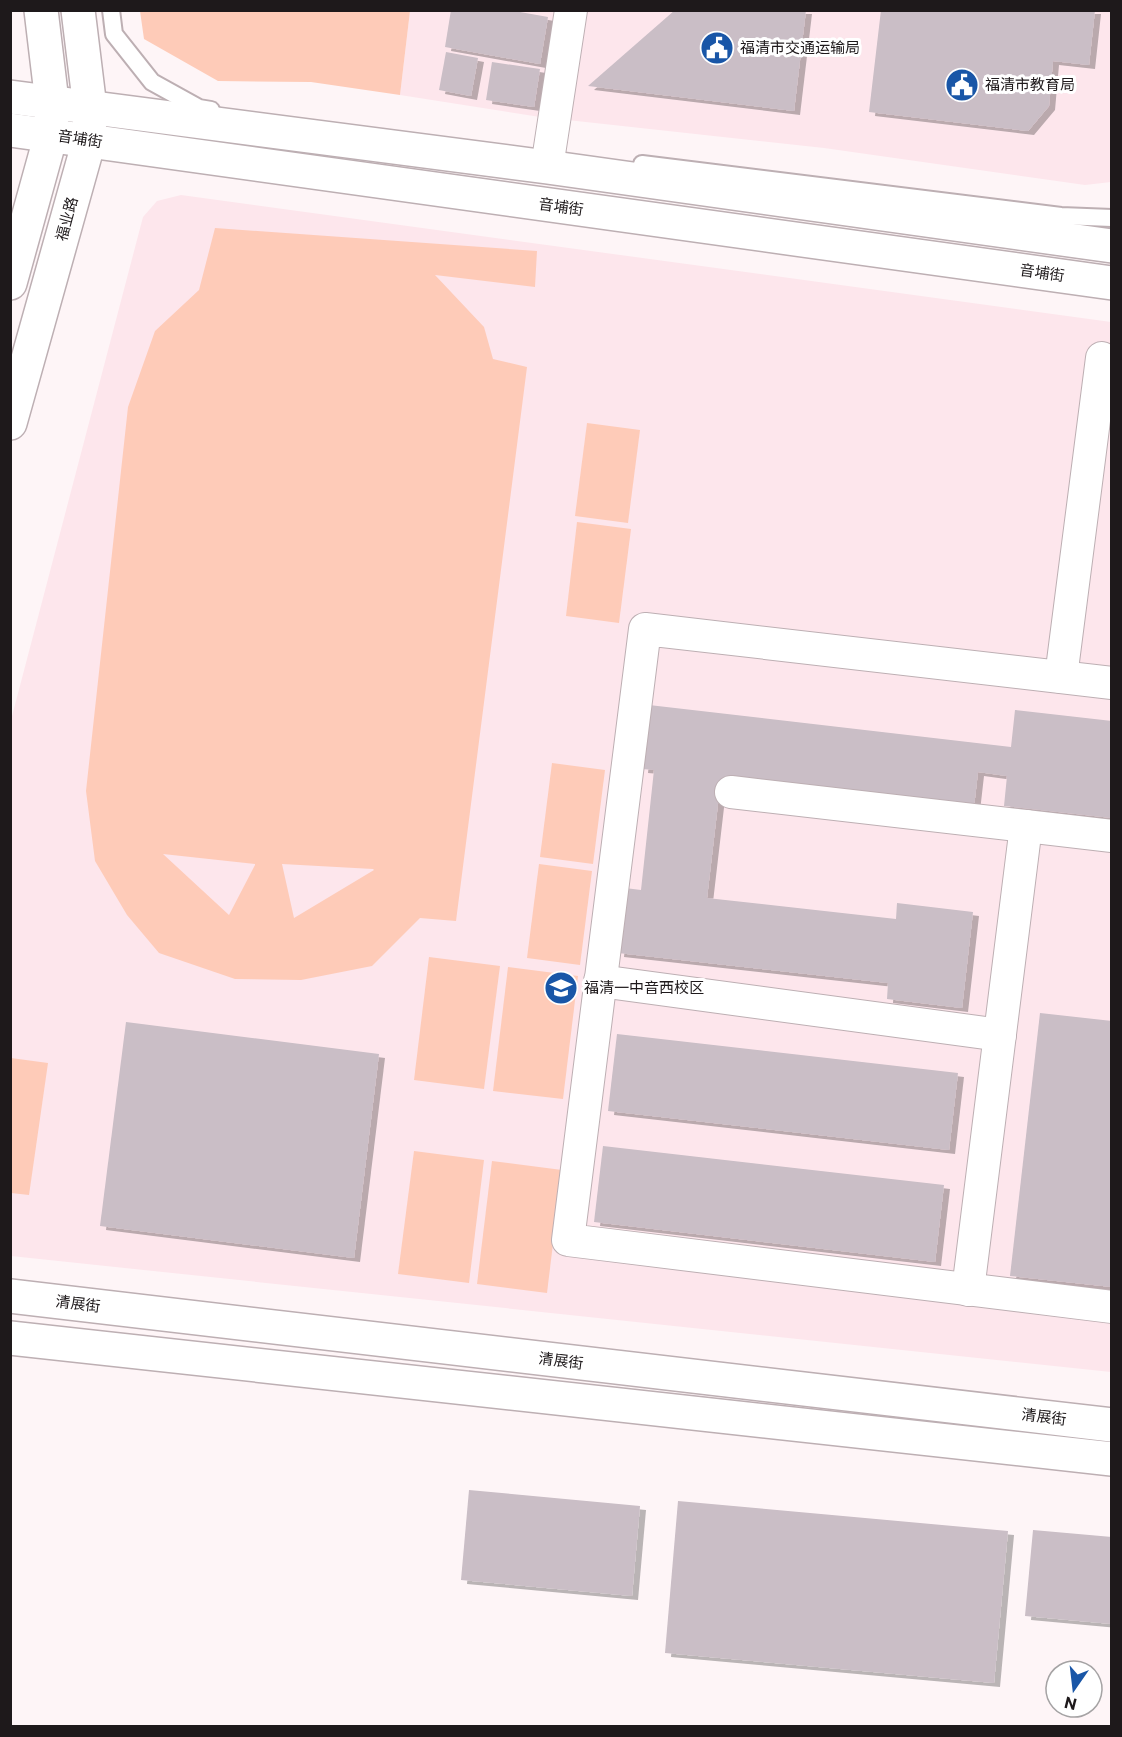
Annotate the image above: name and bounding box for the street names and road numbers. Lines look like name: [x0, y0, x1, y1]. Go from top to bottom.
street label: 音埔街: [57, 126, 104, 150]
street label: 音埔街: [538, 194, 585, 218]
street label: 福业路: [52, 195, 81, 243]
street label: 音埔街: [1019, 260, 1066, 284]
street label: 清展街: [55, 1291, 102, 1315]
street label: 清展街: [538, 1348, 585, 1372]
street label: 清展街: [1021, 1404, 1068, 1428]

